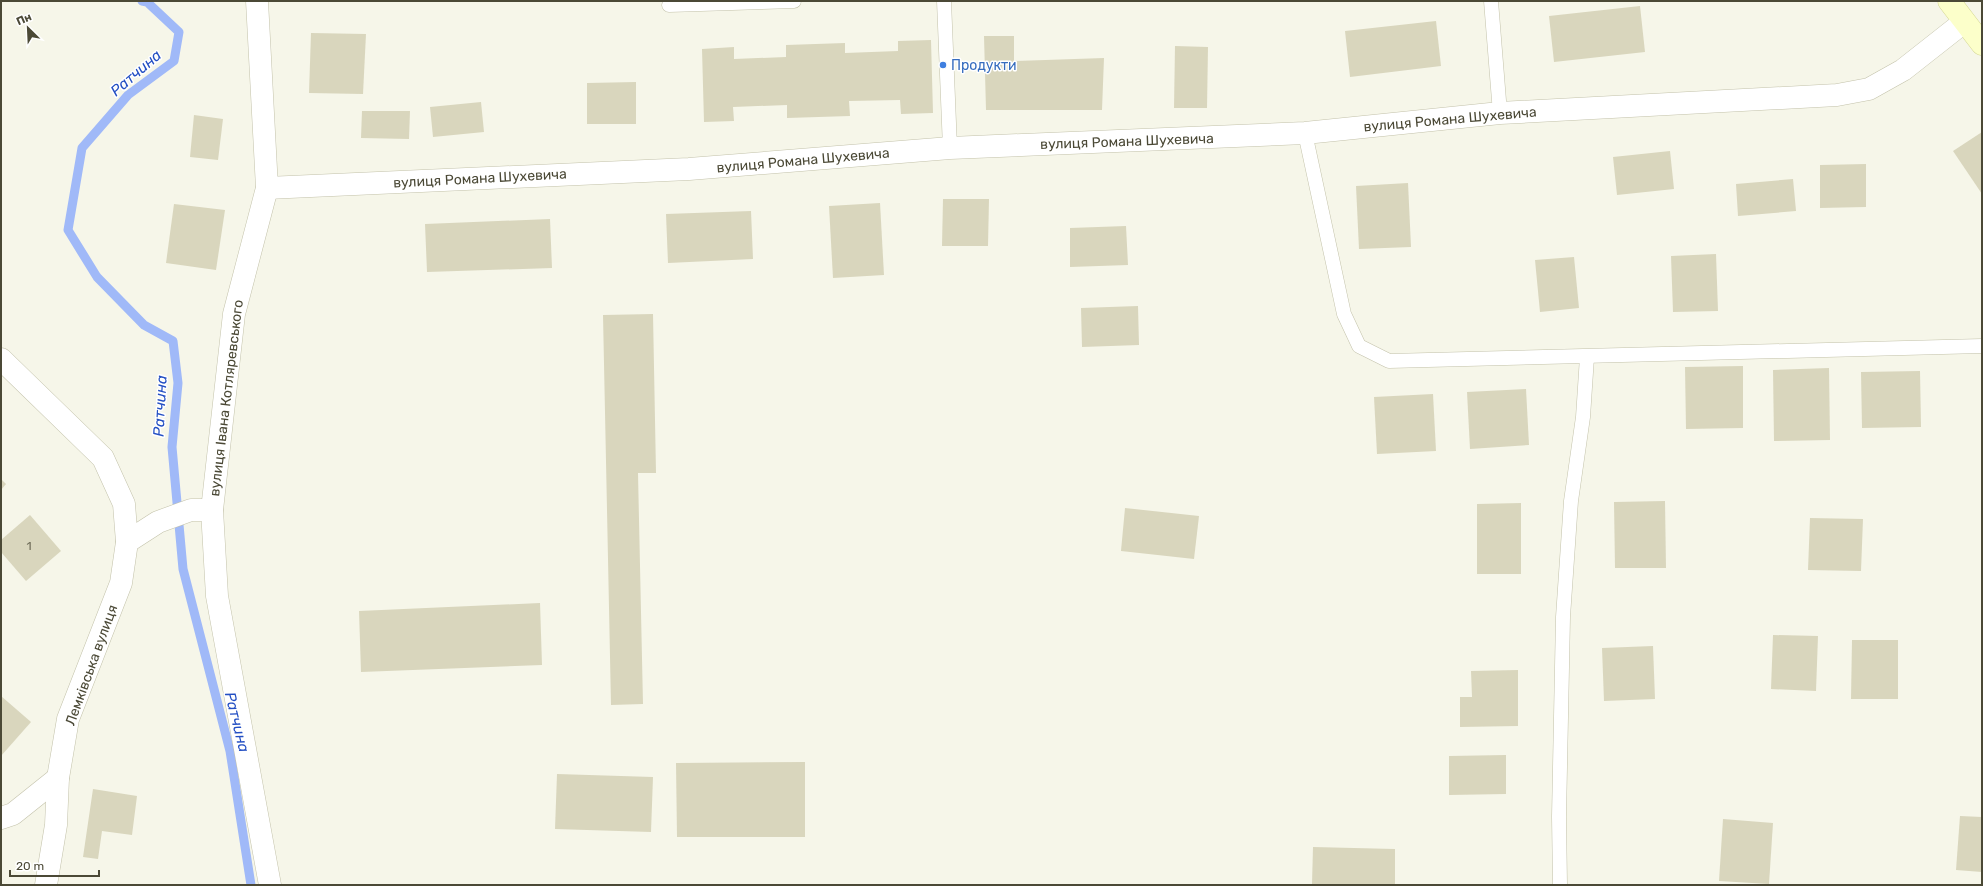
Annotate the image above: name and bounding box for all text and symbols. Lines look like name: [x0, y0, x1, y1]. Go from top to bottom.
north arrow: [8, 8, 48, 48]
text: Пн: [15, 10, 34, 28]
water label: Ратчина: [107, 46, 165, 100]
place label: Продукти: [951, 57, 1017, 74]
marker: Продукти: [938, 60, 948, 70]
street label: вулиця Романа Шухевича: [1363, 103, 1537, 136]
street label: вулиця Романа Шухевича: [1040, 130, 1214, 153]
street label: вулиця Романа Шухевича: [716, 144, 890, 177]
street label: вулиця Романа Шухевича: [393, 165, 567, 192]
street label: вулиця Івана Котляревського: [206, 299, 247, 497]
water label: Ратчина: [149, 375, 171, 437]
house number: 1: [26, 539, 32, 553]
street label: Лемківська вулиця: [62, 602, 121, 728]
water label: Ратчина: [221, 690, 253, 754]
scale bar: [10, 852, 99, 878]
text: 20 m: [16, 859, 44, 873]

